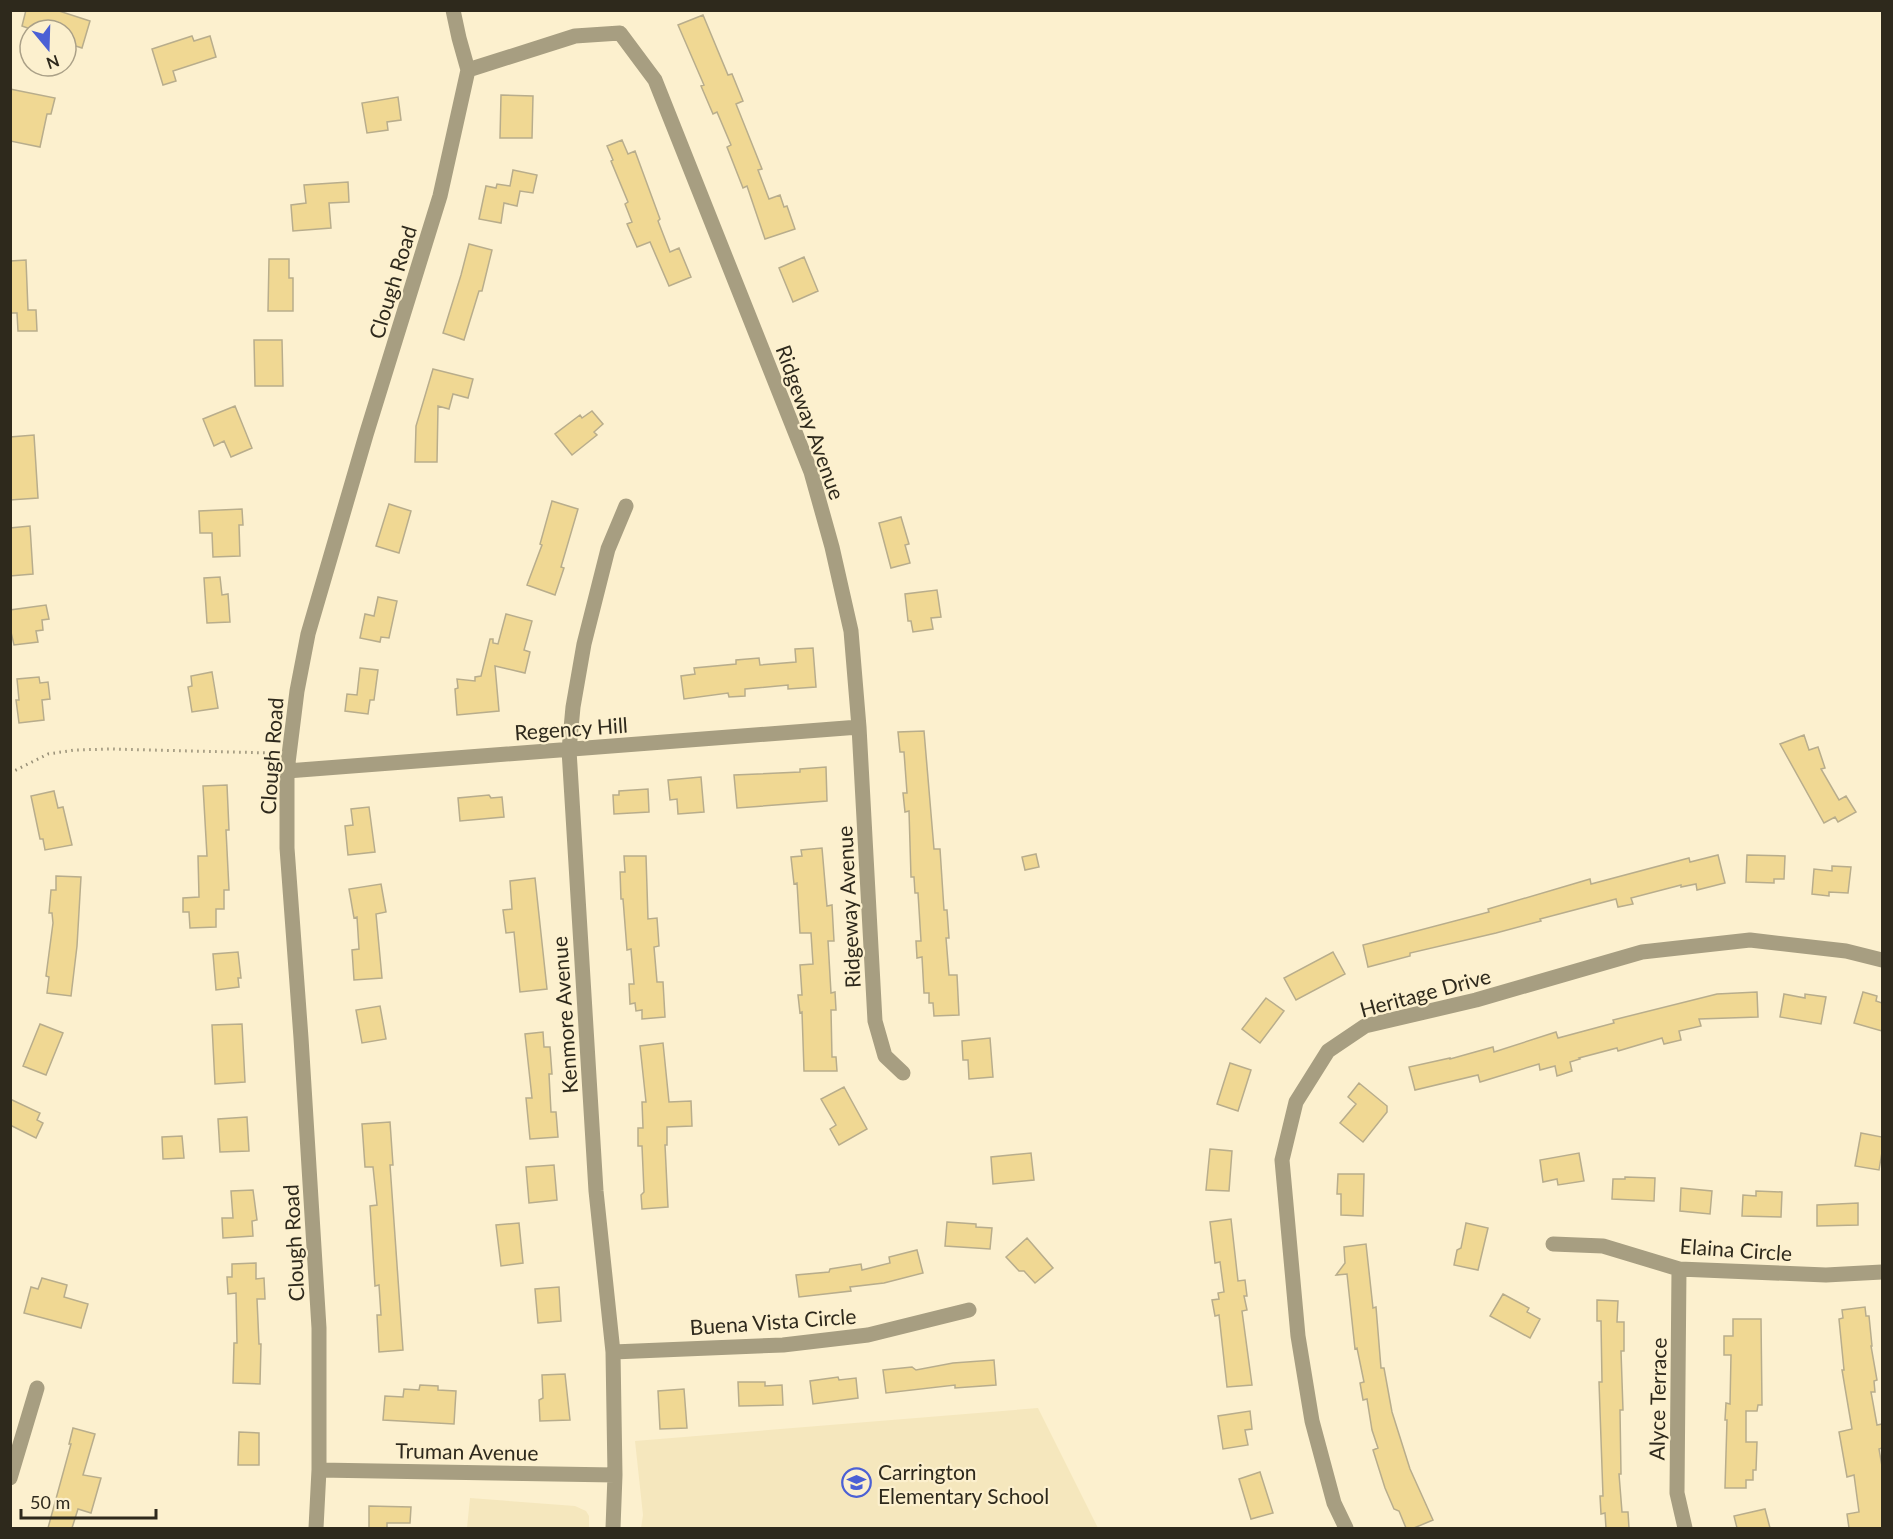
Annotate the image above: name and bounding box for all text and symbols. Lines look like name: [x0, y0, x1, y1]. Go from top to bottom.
north arrow: [18, 18, 78, 78]
text: N: [44, 52, 62, 74]
street label: Clough Road: [363, 222, 421, 342]
street label: Ridgeway Avenue: [771, 341, 851, 503]
street label: Clough Road: [254, 697, 288, 815]
street label: Regency Hill: [513, 712, 629, 744]
street label: Ridgeway Avenue: [831, 825, 865, 989]
street label: Kenmore Avenue: [546, 936, 582, 1094]
street label: Heritage Drive: [1357, 962, 1493, 1022]
street label: Clough Road: [277, 1184, 309, 1302]
street label: Elaina Circle: [1679, 1233, 1793, 1265]
street label: Buena Vista Circle: [689, 1303, 857, 1339]
street label: Alyce Terrace: [1643, 1337, 1671, 1461]
street label: Truman Avenue: [395, 1437, 539, 1465]
place label: Carrington Elementary School: [878, 1459, 1049, 1508]
school or university icon: Carrington Elementary School: [841, 1467, 873, 1499]
scale bar: [21, 1482, 156, 1520]
text: 50 m: [30, 1491, 70, 1513]

